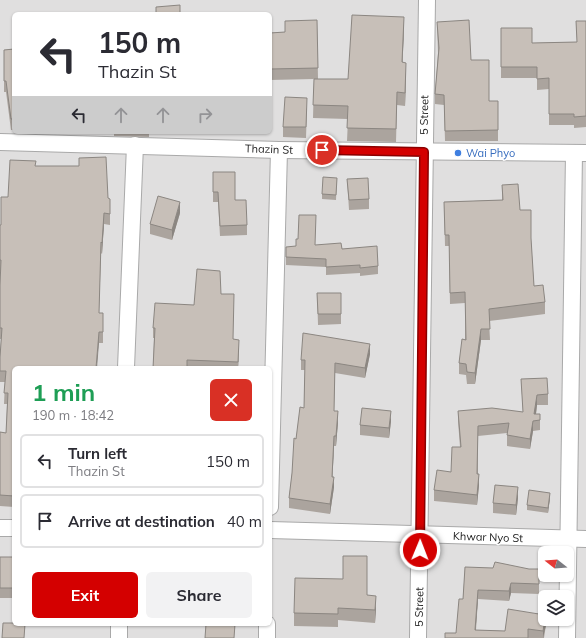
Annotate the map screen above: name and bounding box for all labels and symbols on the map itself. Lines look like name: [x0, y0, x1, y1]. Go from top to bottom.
street label: 5 Street: [417, 95, 431, 135]
pin: [305, 133, 339, 167]
street label: Thazin St: [245, 141, 293, 157]
place label: Wai Phyo: [466, 146, 515, 160]
marker: Wai Phyo: [453, 148, 463, 158]
position arrow: [399, 529, 441, 571]
street label: Khwar Nyo St: [453, 529, 523, 545]
north arrow: [538, 546, 574, 582]
street label: 5 Street: [412, 587, 426, 627]

